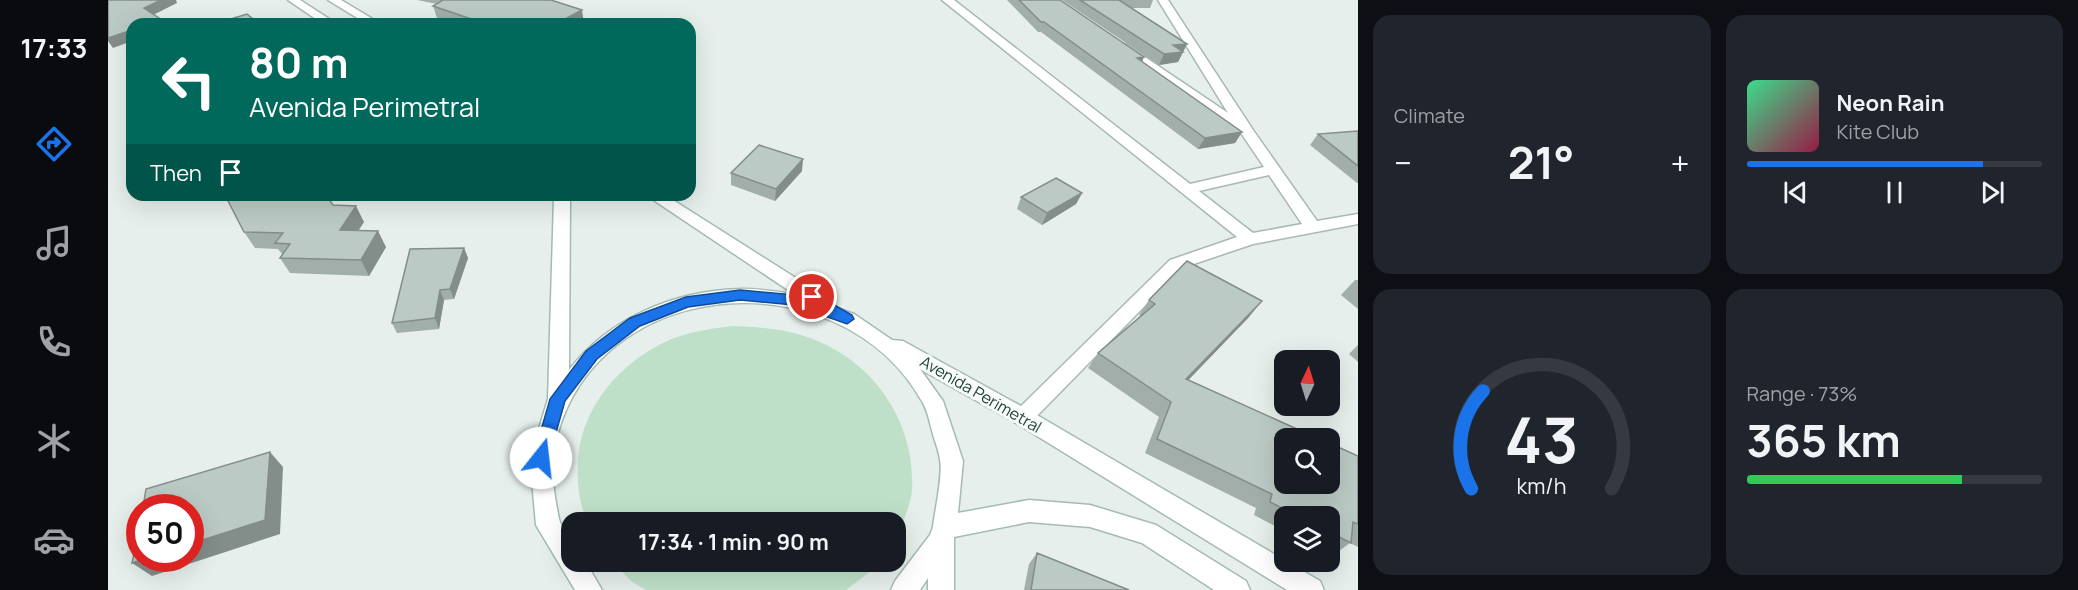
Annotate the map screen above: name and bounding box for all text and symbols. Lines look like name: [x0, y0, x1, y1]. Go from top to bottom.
text: 17:33: [21, 29, 87, 66]
text: 80 m: [249, 33, 349, 91]
icon: left: [150, 42, 228, 120]
text: Avenida Perimetral: [249, 88, 480, 125]
text: Neon Rain: [1837, 88, 1944, 118]
text: Climate: [1394, 102, 1465, 129]
text: Kite Club: [1837, 118, 1919, 145]
icon: directions: [33, 123, 75, 165]
text: 21°: [1508, 131, 1575, 193]
text: −: [1394, 140, 1412, 185]
text: +: [1670, 140, 1690, 185]
icon: arrive: [214, 156, 247, 189]
text: Then: [150, 158, 202, 188]
icon: previous: [1779, 176, 1812, 209]
icon: pause: [1878, 176, 1911, 209]
icon: next: [1976, 176, 2009, 209]
icon: music: [33, 222, 75, 264]
pin: [786, 271, 837, 322]
icon: arrive: [795, 280, 828, 313]
icon: phone: [33, 321, 75, 363]
street label: Avenida Perimetral: [916, 350, 1046, 438]
north arrow: [1274, 350, 1340, 416]
map controls: [1274, 350, 1340, 572]
text: Range · 73%: [1747, 380, 1857, 407]
text: 43: [1505, 396, 1579, 482]
text: 365 km: [1747, 409, 1901, 471]
icon: climate: [33, 420, 75, 462]
position arrow: [509, 426, 573, 490]
button: search: [1274, 428, 1340, 494]
text: km/h: [1517, 471, 1567, 500]
speed limit sign: 50: [126, 494, 204, 572]
button: layers: [1274, 506, 1340, 572]
icon: car: [33, 519, 75, 561]
text: 17:34 · 1 min · 90 m: [638, 527, 829, 557]

